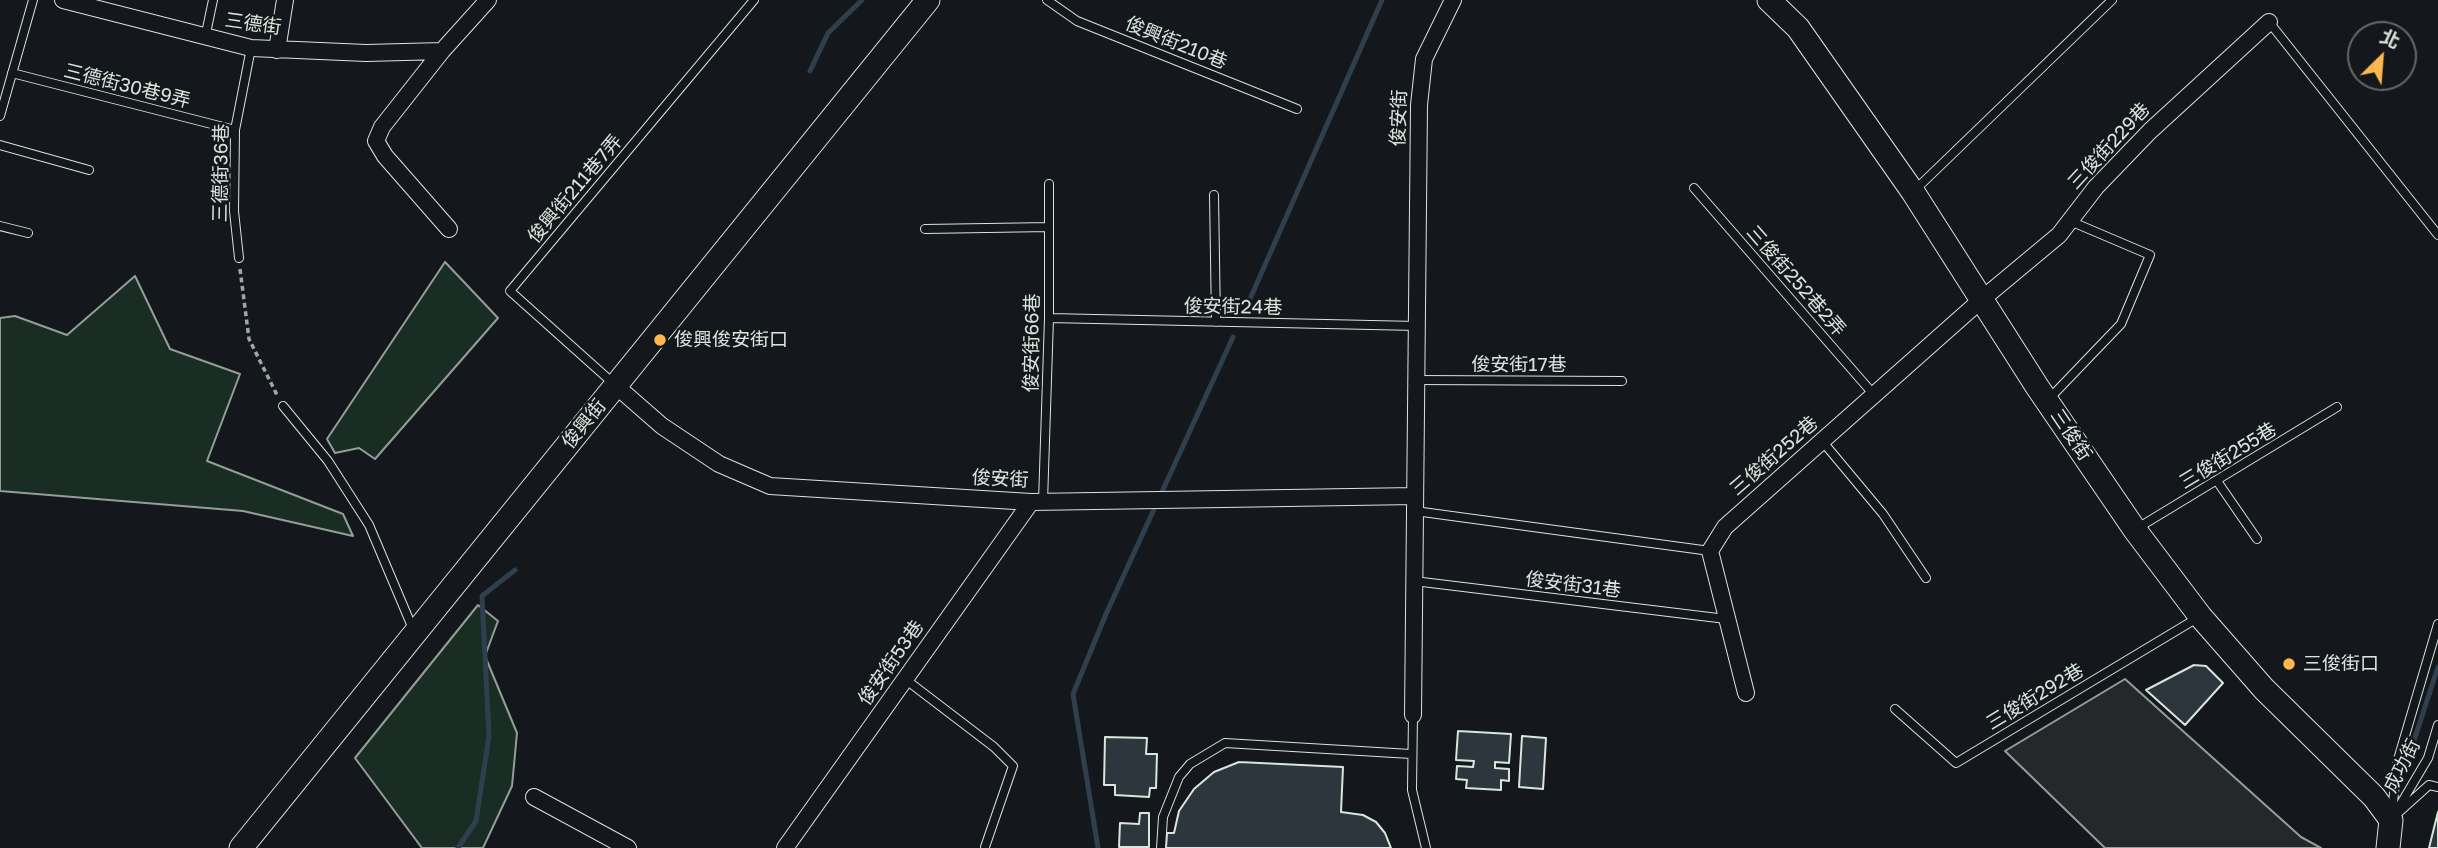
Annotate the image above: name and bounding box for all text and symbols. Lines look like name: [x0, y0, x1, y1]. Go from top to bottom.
street label: 三德街: [223, 9, 283, 39]
street label: 俊興街210巷: [1122, 12, 1230, 74]
north arrow: [2347, 21, 2417, 91]
text: 北: [2377, 24, 2404, 53]
street label: 三德街30巷9弄: [61, 59, 193, 113]
street label: 俊安街: [1387, 89, 1411, 147]
street label: 三俊街229巷: [2063, 98, 2155, 194]
street label: 三德街36巷: [209, 124, 233, 222]
street label: 俊興街211巷7弄: [523, 130, 627, 248]
street label: 三俊街252巷2弄: [1742, 221, 1850, 341]
street label: 俊安街66巷: [1020, 293, 1044, 393]
street label: 俊安街24巷: [1184, 295, 1282, 319]
place label: 俊興俊安街口: [674, 329, 788, 351]
marker: 俊興俊安街口: [652, 332, 668, 348]
street label: 俊安街17巷: [1471, 354, 1567, 376]
street label: 俊興街: [557, 395, 611, 453]
street label: 三俊街: [2046, 405, 2096, 465]
street label: 三俊街252巷: [1725, 412, 1823, 500]
street label: 三俊街255巷: [2175, 418, 2281, 494]
street label: 俊安街: [971, 466, 1029, 492]
street label: 俊安街31巷: [1524, 568, 1622, 602]
street label: 俊安街53巷: [854, 616, 928, 710]
place label: 三俊街口: [2303, 653, 2379, 675]
marker: 三俊街口: [2281, 656, 2297, 672]
street label: 三俊街292巷: [1982, 659, 2088, 735]
street label: 成功街: [2379, 735, 2425, 797]

